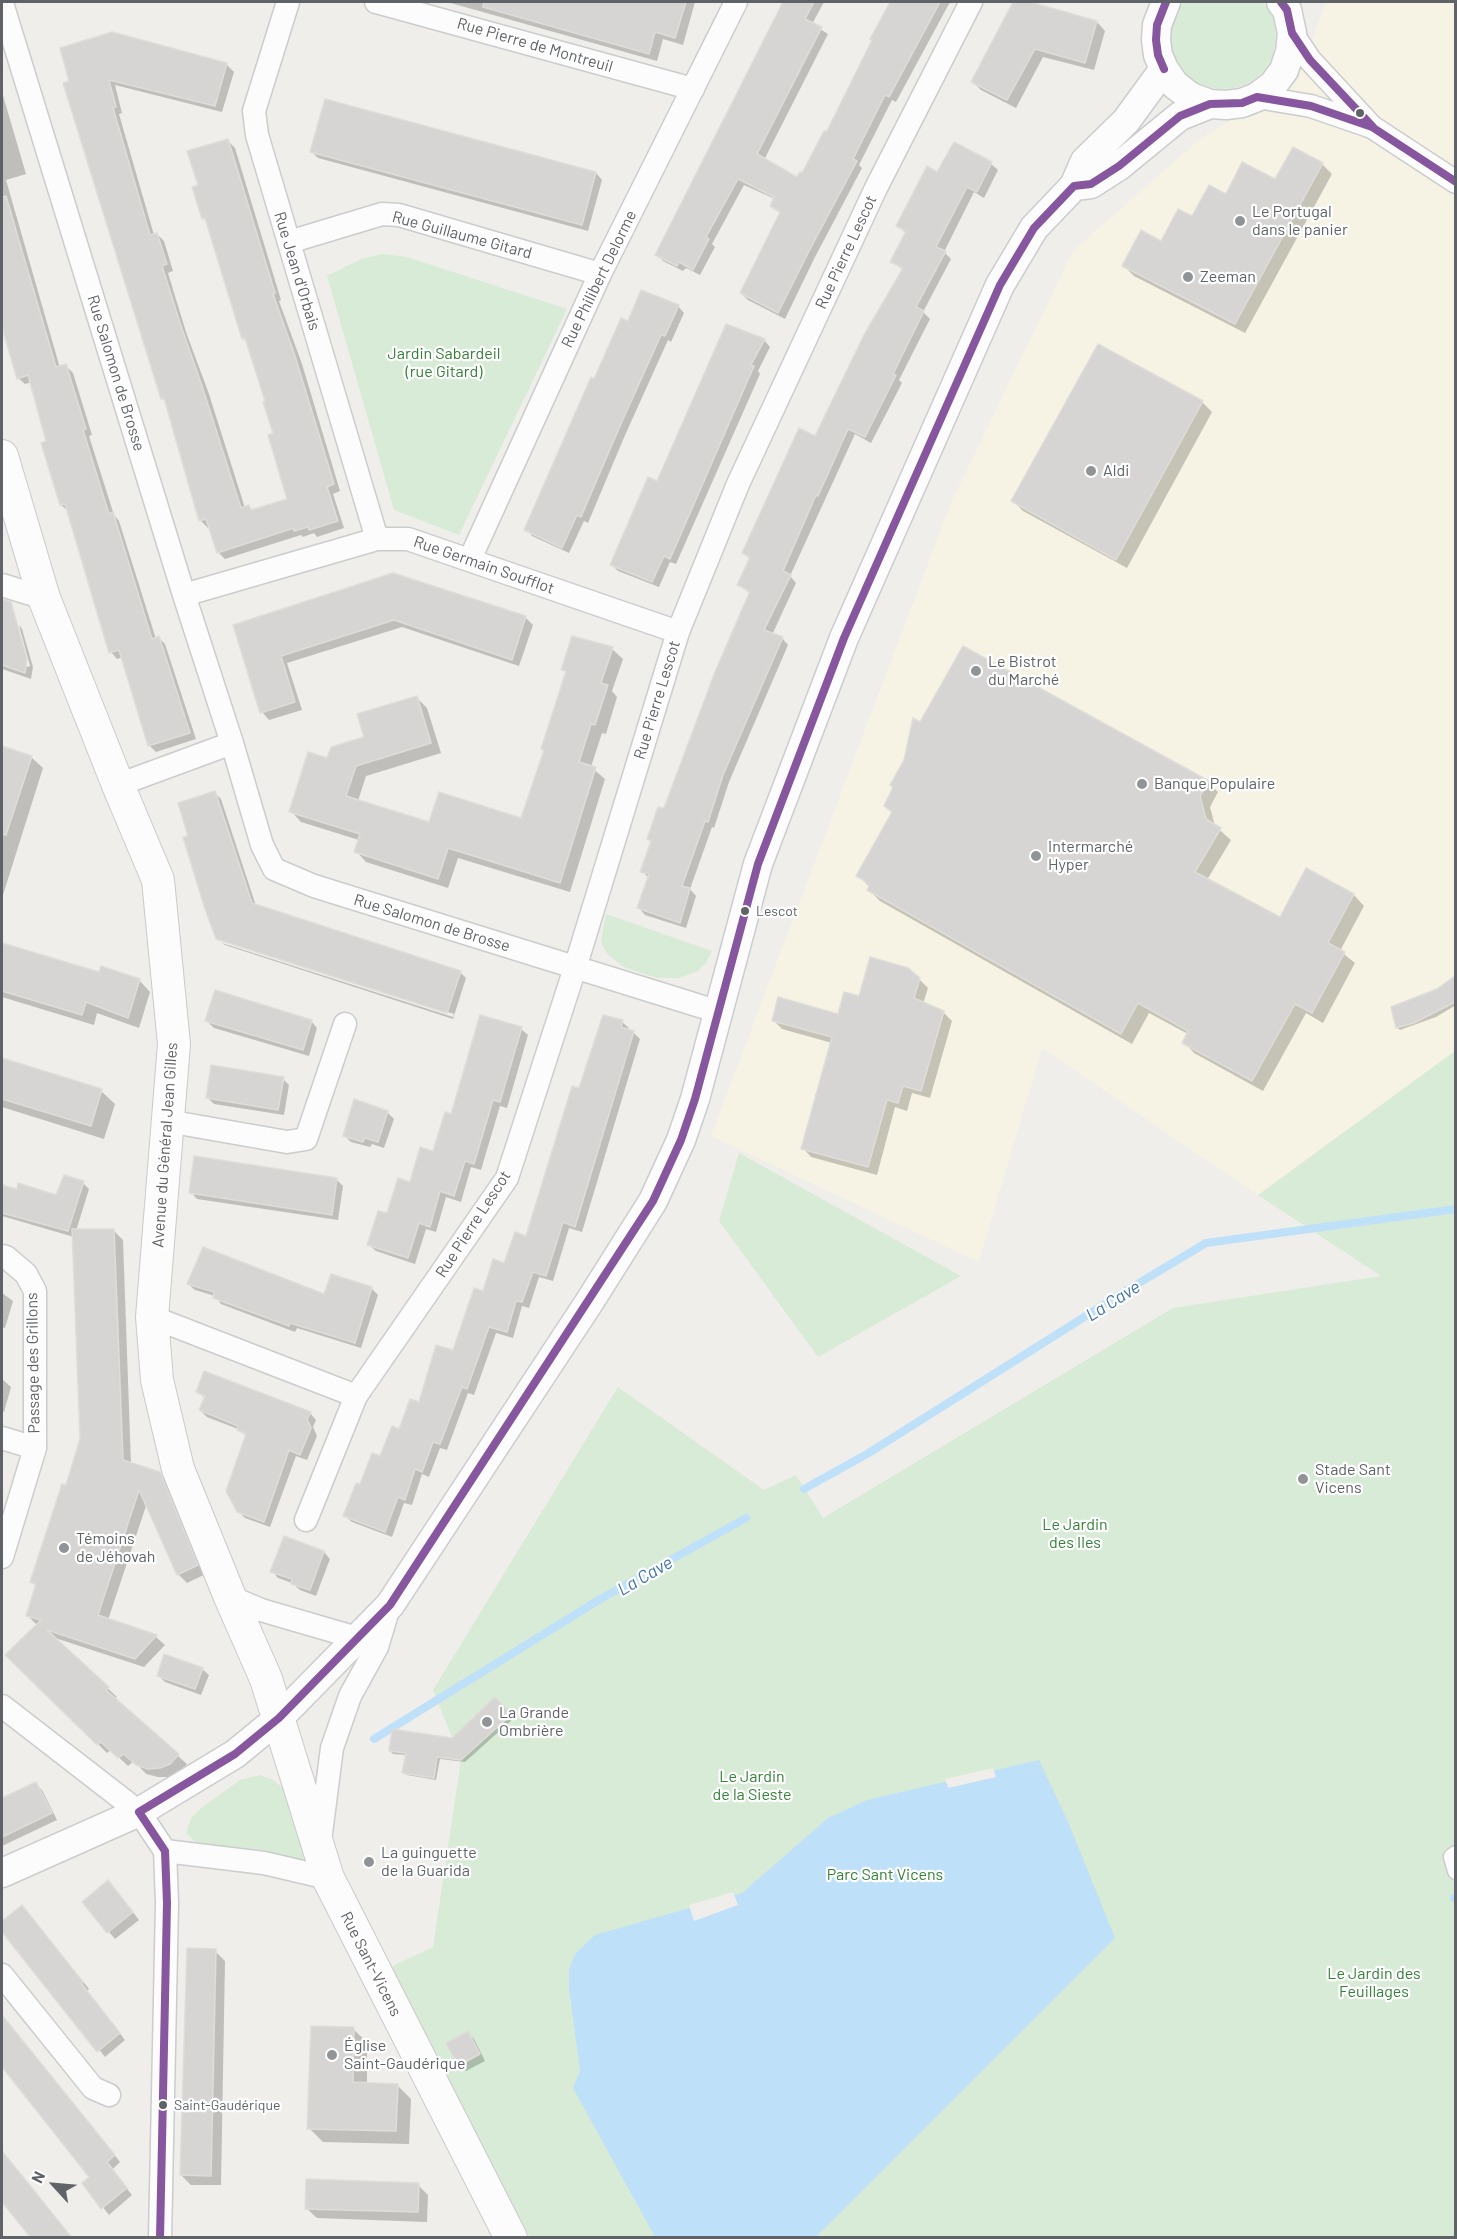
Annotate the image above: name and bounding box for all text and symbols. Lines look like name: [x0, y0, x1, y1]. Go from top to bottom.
street label: Rue Pierre de Montreuil: [455, 14, 615, 76]
unlabelled marker: [1354, 107, 1366, 119]
street label: Rue Pierre Lescot: [811, 192, 881, 312]
place label: Le Portugal dans le panier: [1252, 202, 1348, 240]
street label: Rue Guillaume Gitard: [390, 207, 534, 263]
street label: Rue Philibert Delorme: [557, 207, 641, 351]
street label: Rue Jean d'Orbais: [270, 209, 324, 333]
marker: Le Portugal dans le panier: [1233, 214, 1247, 228]
place label: Zeeman: [1200, 267, 1256, 287]
marker: Zeeman: [1181, 270, 1195, 284]
street label: Rue Salomon de Brosse: [83, 293, 149, 453]
park label: Jardin Sabardeil (rue Gitard): [388, 344, 500, 382]
place label: Aldi: [1103, 461, 1129, 481]
marker: Aldi: [1084, 464, 1098, 478]
street label: Rue Germain Soufflot: [411, 532, 557, 598]
street label: Rue Pierre Lescot: [630, 638, 684, 762]
place label: Le Bistrot du Marché: [988, 652, 1059, 690]
marker: Le Bistrot du Marché: [969, 664, 983, 678]
place label: Banque Populaire: [1154, 774, 1275, 794]
marker: Banque Populaire: [1135, 777, 1149, 791]
place label: Intermarché Hyper: [1048, 837, 1133, 875]
marker: Intermarché Hyper: [1029, 849, 1043, 863]
street label: Rue Salomon de Brosse: [352, 890, 512, 956]
place label: Lescot: [756, 903, 798, 919]
marker: Lescot: [739, 905, 751, 917]
street label: Avenue du Général Jean Gilles: [148, 1042, 182, 1248]
street label: Rue Pierre Lescot: [431, 1167, 515, 1281]
water label: La Cave: [1082, 1276, 1144, 1326]
street label: Passage des Grillons: [22, 1292, 44, 1434]
place label: Stade Sant Vicens: [1315, 1460, 1391, 1498]
marker: Stade Sant Vicens: [1296, 1472, 1310, 1486]
park label: Le Jardin des Iles: [1042, 1515, 1108, 1553]
place label: Témoins de Jéhovah: [76, 1529, 155, 1567]
marker: Témoins de Jéhovah: [57, 1541, 71, 1555]
water label: La Cave: [614, 1552, 676, 1600]
place label: La Grande Ombrière: [499, 1703, 569, 1741]
marker: La Grande Ombrière: [480, 1715, 494, 1729]
park label: Le Jardin de la Sieste: [712, 1767, 792, 1805]
place label: La guinguette de la Guarida: [381, 1843, 477, 1881]
marker: La guinguette de la Guarida: [362, 1855, 376, 1869]
park label: Parc Sant Vicens: [827, 1865, 943, 1885]
street label: Rue Sant-Vicens: [336, 1909, 406, 2019]
park label: Le Jardin des Feuillages: [1327, 1964, 1421, 2002]
place label: Église Saint-Gaudérique: [344, 2036, 466, 2074]
marker: Église Saint-Gaudérique: [325, 2048, 339, 2062]
place label: Saint-Gaudérique: [174, 2097, 280, 2113]
marker: Saint-Gaudérique: [157, 2099, 169, 2111]
north arrow: [24, 2155, 84, 2215]
text: N: [26, 2168, 48, 2186]

